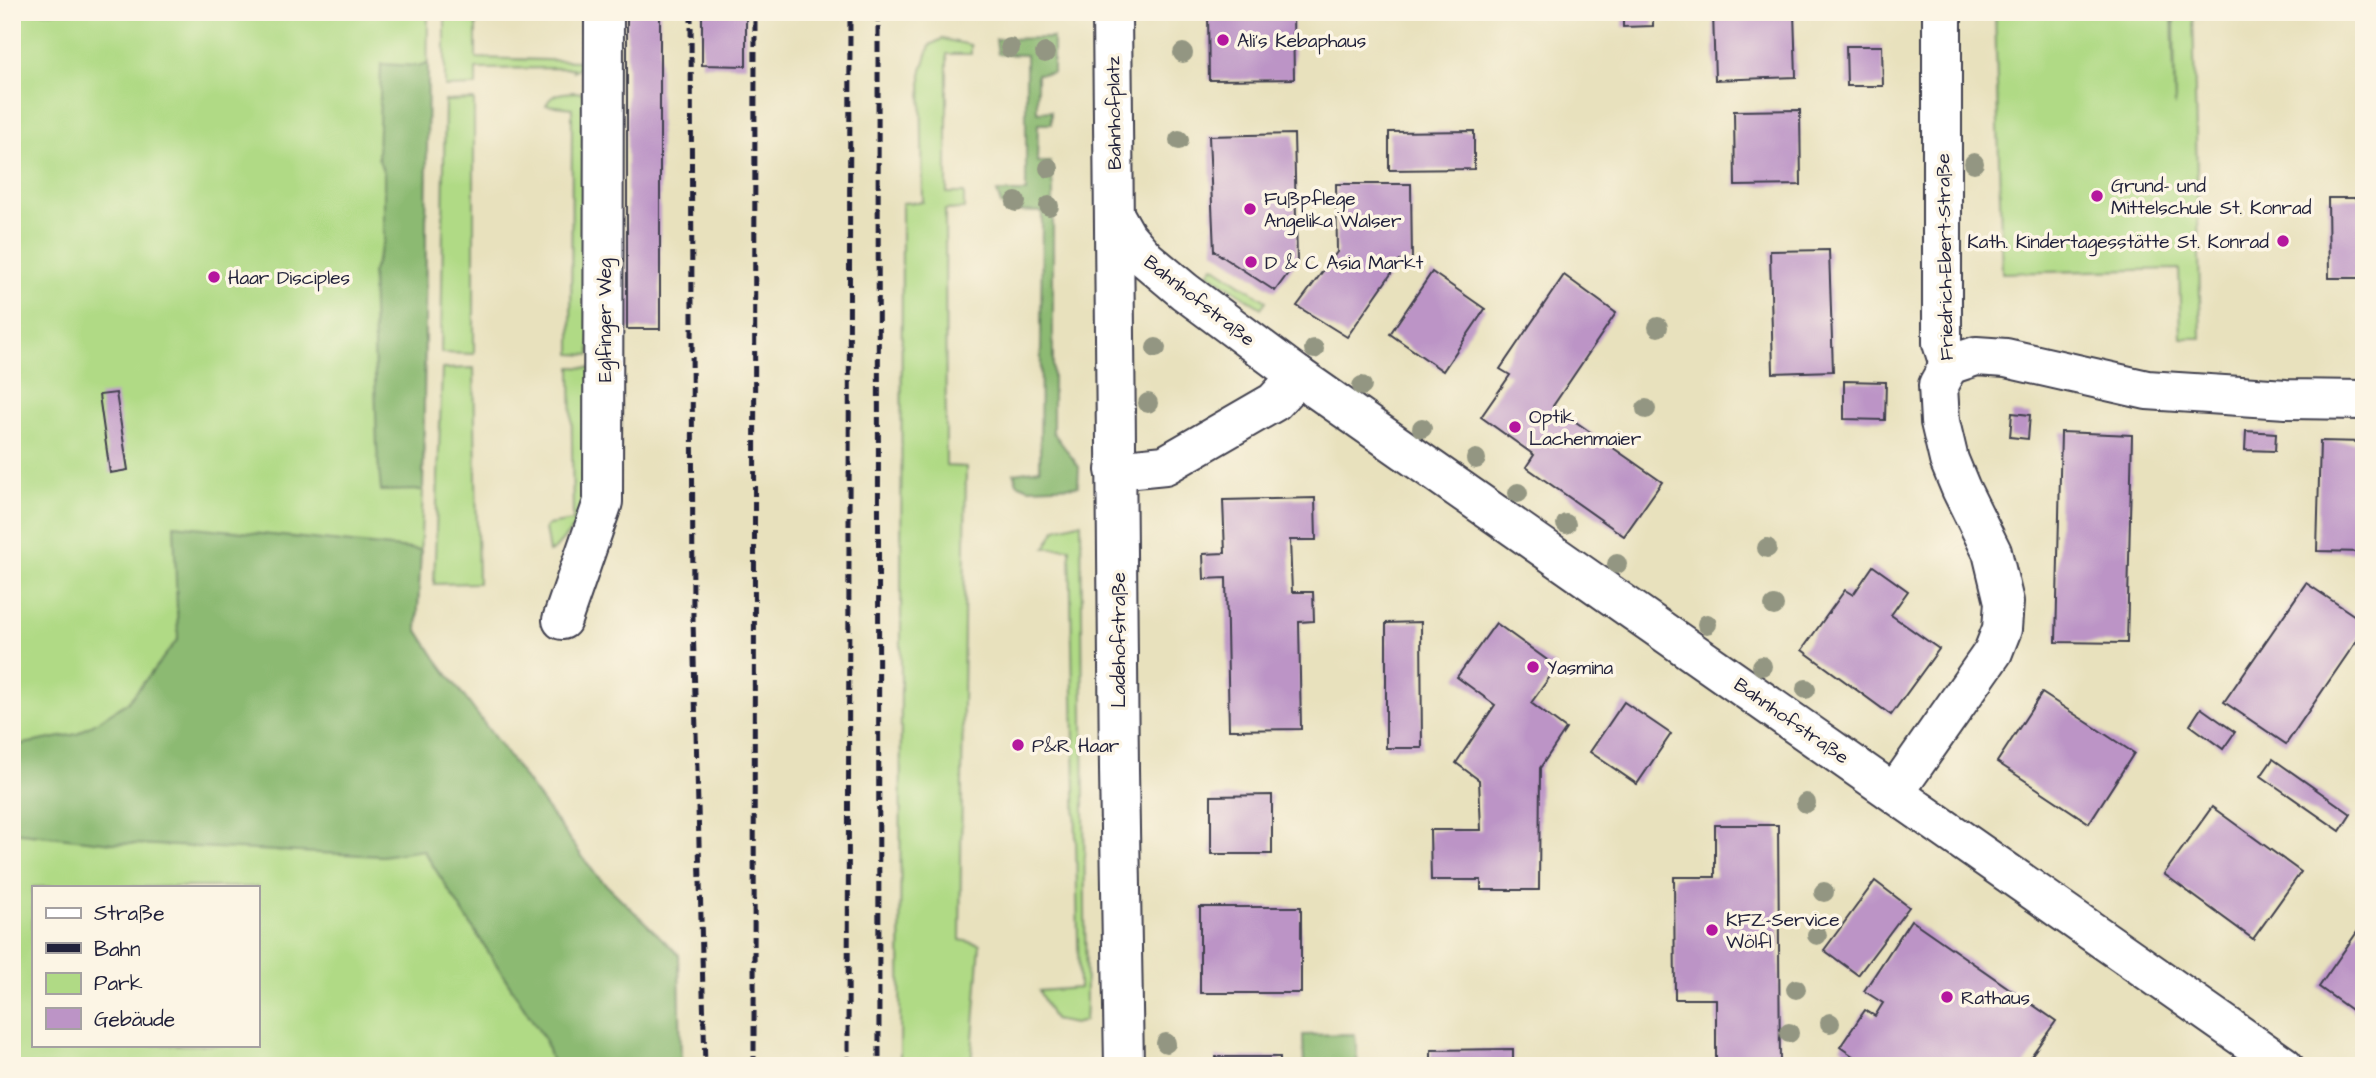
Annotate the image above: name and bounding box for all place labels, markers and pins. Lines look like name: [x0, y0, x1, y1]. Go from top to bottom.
place label: Ali's Kebaphaus: [1237, 28, 1366, 55]
marker: Ali's Kebaphaus: [1215, 32, 1231, 48]
place label: Grund- und Mittelschule St. Konrad: [2111, 173, 2312, 222]
place label: Fußpflege Angelika Walser: [1264, 186, 1402, 236]
marker: Grund- und Mittelschule St. Konrad: [2089, 188, 2105, 204]
marker: Fußpflege Angelika Walser: [1242, 201, 1258, 217]
place label: Kath. Kindertagesstätte St. Konrad: [1967, 229, 2269, 257]
marker: Kath. Kindertagesstätte St. Konrad: [2275, 233, 2291, 249]
place label: D & C Asia Markt: [1265, 250, 1424, 277]
marker: D & C Asia Markt: [1243, 254, 1259, 270]
place label: Haar Disciples: [228, 265, 350, 292]
marker: Haar Disciples: [206, 269, 222, 285]
place label: Optik Lachenmaier: [1529, 404, 1642, 453]
marker: Optik Lachenmaier: [1507, 419, 1523, 435]
place label: Yasmina: [1547, 655, 1614, 682]
marker: Yasmina: [1525, 659, 1541, 675]
place label: P&R Haar: [1032, 733, 1120, 760]
marker: P&R Haar: [1010, 737, 1026, 753]
place label: KFZ-Service Wölfl: [1726, 907, 1839, 956]
marker: KFZ-Service Wölfl: [1704, 922, 1720, 938]
place label: Rathaus: [1961, 985, 2030, 1012]
marker: Rathaus: [1939, 989, 1955, 1005]

